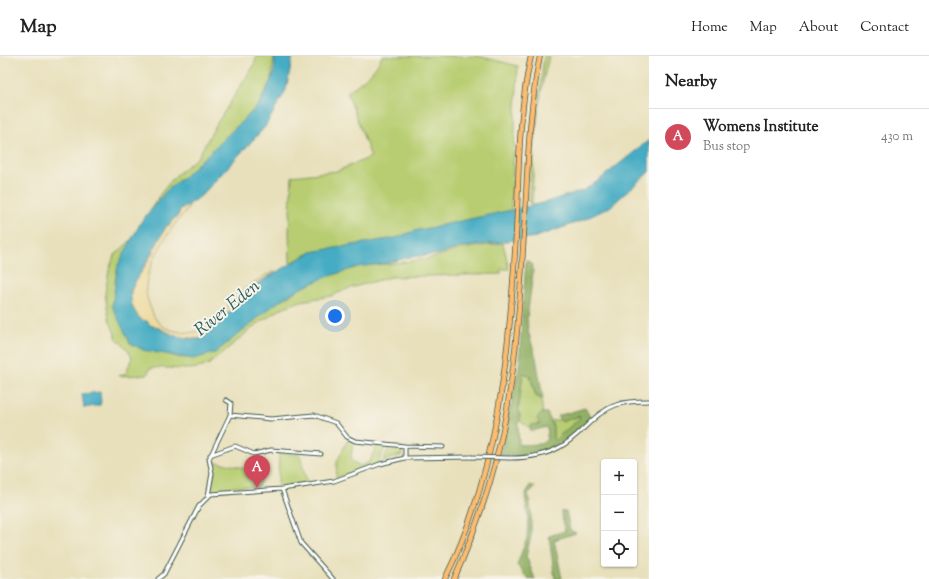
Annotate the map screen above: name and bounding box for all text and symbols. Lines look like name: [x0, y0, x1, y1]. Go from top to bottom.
text: Map: [20, 14, 57, 41]
text: Home: [691, 18, 728, 38]
text: Map: [750, 18, 777, 38]
text: About: [799, 18, 838, 38]
text: Contact: [860, 18, 909, 38]
text: Nearby: [665, 70, 717, 94]
text: Womens Institute: [703, 117, 819, 138]
text: A: [673, 128, 683, 146]
text: 430 m: [881, 128, 913, 146]
text: Bus stop: [703, 138, 750, 156]
water label: River Eden: [190, 274, 267, 344]
your location: [325, 306, 345, 326]
pin: A: [244, 455, 270, 488]
map controls: [601, 459, 637, 567]
button: +: [601, 459, 637, 495]
button: −: [601, 495, 637, 531]
button: locate: [601, 531, 637, 567]

